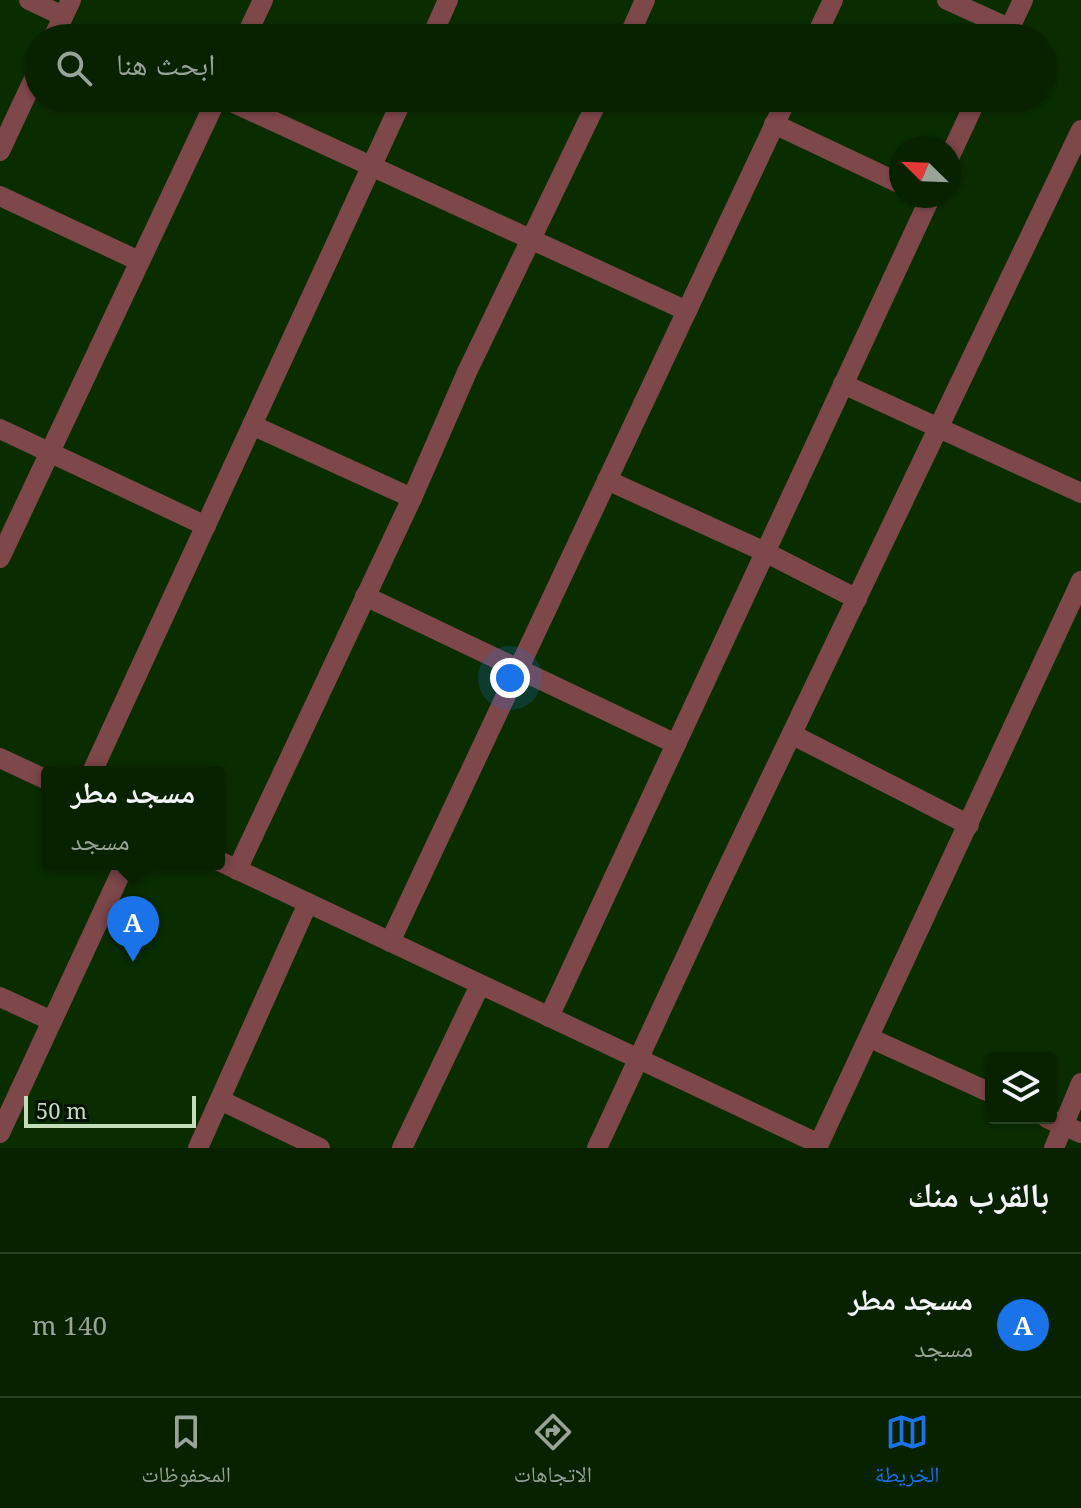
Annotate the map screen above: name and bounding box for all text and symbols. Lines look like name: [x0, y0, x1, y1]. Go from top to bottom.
search box: [24, 24, 1057, 112]
text: ابحث هنا: [116, 43, 215, 84]
icon: search: [52, 46, 96, 90]
north arrow: [889, 136, 961, 208]
your location: [490, 658, 530, 698]
popup: [41, 766, 225, 870]
text: مسجد مطر: [71, 771, 195, 812]
text: مسجد: [71, 822, 130, 858]
pin: A: [107, 896, 159, 962]
map controls: [985, 1052, 1057, 1124]
button: layers: [985, 1052, 1057, 1124]
scale bar: [24, 1092, 196, 1128]
text: 50 m: [36, 1095, 87, 1125]
text: بالقرب منك: [907, 1171, 1049, 1217]
text: مسجد مطر: [849, 1278, 973, 1319]
text: 140 m: [32, 1307, 107, 1343]
text: A: [1013, 1307, 1033, 1343]
text: مسجد: [914, 1329, 973, 1365]
tab: المحفوظات: [141, 1410, 231, 1496]
tab: الاتجاهات: [514, 1410, 592, 1496]
tab: الخريطة: [875, 1410, 940, 1496]

